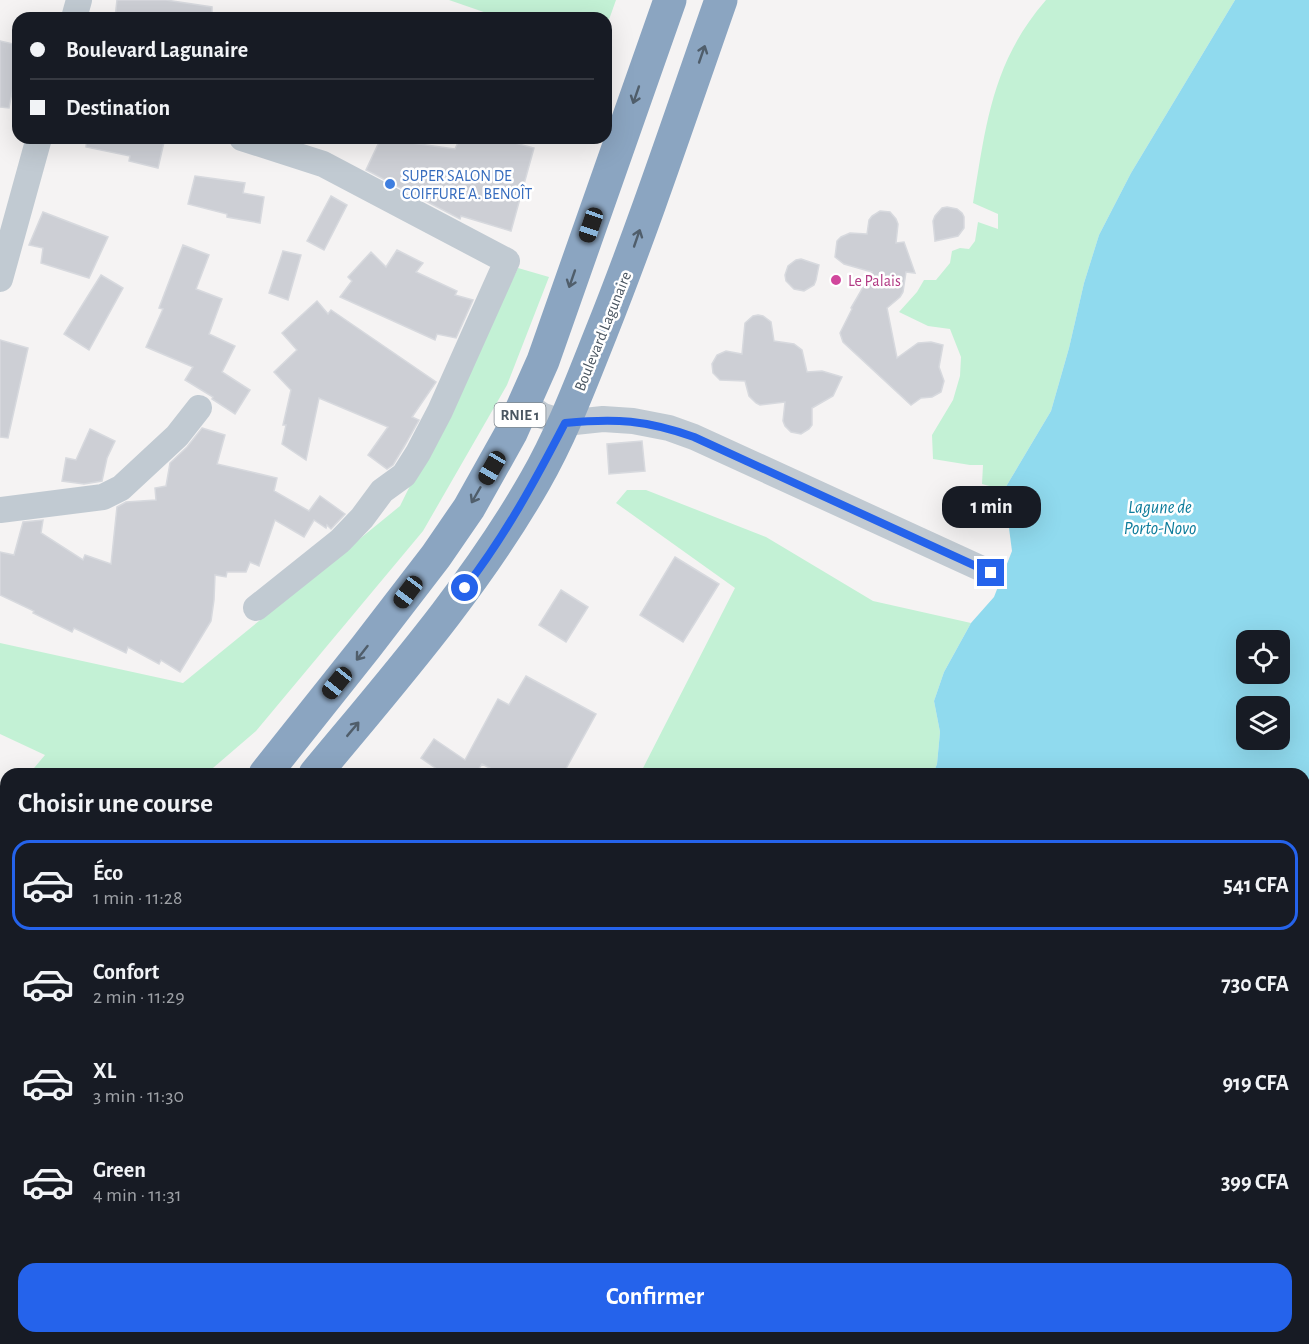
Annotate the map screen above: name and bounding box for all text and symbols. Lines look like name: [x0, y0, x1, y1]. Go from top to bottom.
text: Boulevard Lagunaire: [66, 39, 248, 61]
one-way arrow: [697, 45, 708, 63]
one-way arrow: [630, 85, 641, 104]
text: Destination: [66, 97, 170, 119]
place label: SUPER SALON DE COIFFURE A. BENOÎT: [402, 168, 533, 202]
marker: SUPER SALON DE COIFFURE A. BENOÎT: [383, 177, 397, 191]
car: [577, 205, 605, 245]
one-way arrow: [633, 229, 644, 248]
one-way arrow: [565, 269, 576, 288]
street label: Boulevard Lagunaire: [572, 269, 634, 393]
marker: Le Palais: [829, 273, 843, 287]
place label: Le Palais: [848, 273, 901, 289]
road number: RNIE 1: [494, 403, 546, 427]
car: [475, 448, 509, 488]
one-way arrow: [470, 486, 482, 503]
callout: 1 min: [942, 486, 1040, 528]
text: 1 min: [970, 497, 1013, 517]
water label: Lagune de Porto-Novo: [1124, 499, 1196, 538]
route end: [977, 559, 1004, 586]
car: [390, 572, 426, 612]
route start: [451, 574, 478, 601]
map controls: [1236, 630, 1290, 750]
button: locate: [1236, 630, 1290, 684]
one-way arrow: [355, 644, 368, 660]
car: [319, 663, 355, 703]
button: layers: [1236, 696, 1290, 750]
one-way arrow: [346, 721, 359, 737]
text: Choisir une course: [18, 790, 213, 817]
icon: car: [21, 858, 75, 912]
text: Éco: [93, 862, 123, 884]
text: 541 CFA: [1223, 874, 1289, 896]
text: 1 min · 11:28: [93, 888, 182, 908]
icon: car: [21, 957, 75, 1011]
text: Confort: [93, 961, 159, 983]
text: 730 CFA: [1221, 973, 1289, 995]
text: 2 min · 11:29: [93, 987, 185, 1007]
icon: car: [21, 1056, 75, 1110]
text: XL: [93, 1060, 116, 1082]
text: 919 CFA: [1222, 1072, 1289, 1094]
text: 3 min · 11:30: [93, 1086, 184, 1106]
icon: car: [21, 1155, 75, 1209]
text: Green: [93, 1159, 146, 1181]
text: 399 CFA: [1221, 1171, 1289, 1193]
text: 4 min · 11:31: [93, 1185, 182, 1205]
button: Confirmer: [18, 1263, 1292, 1332]

